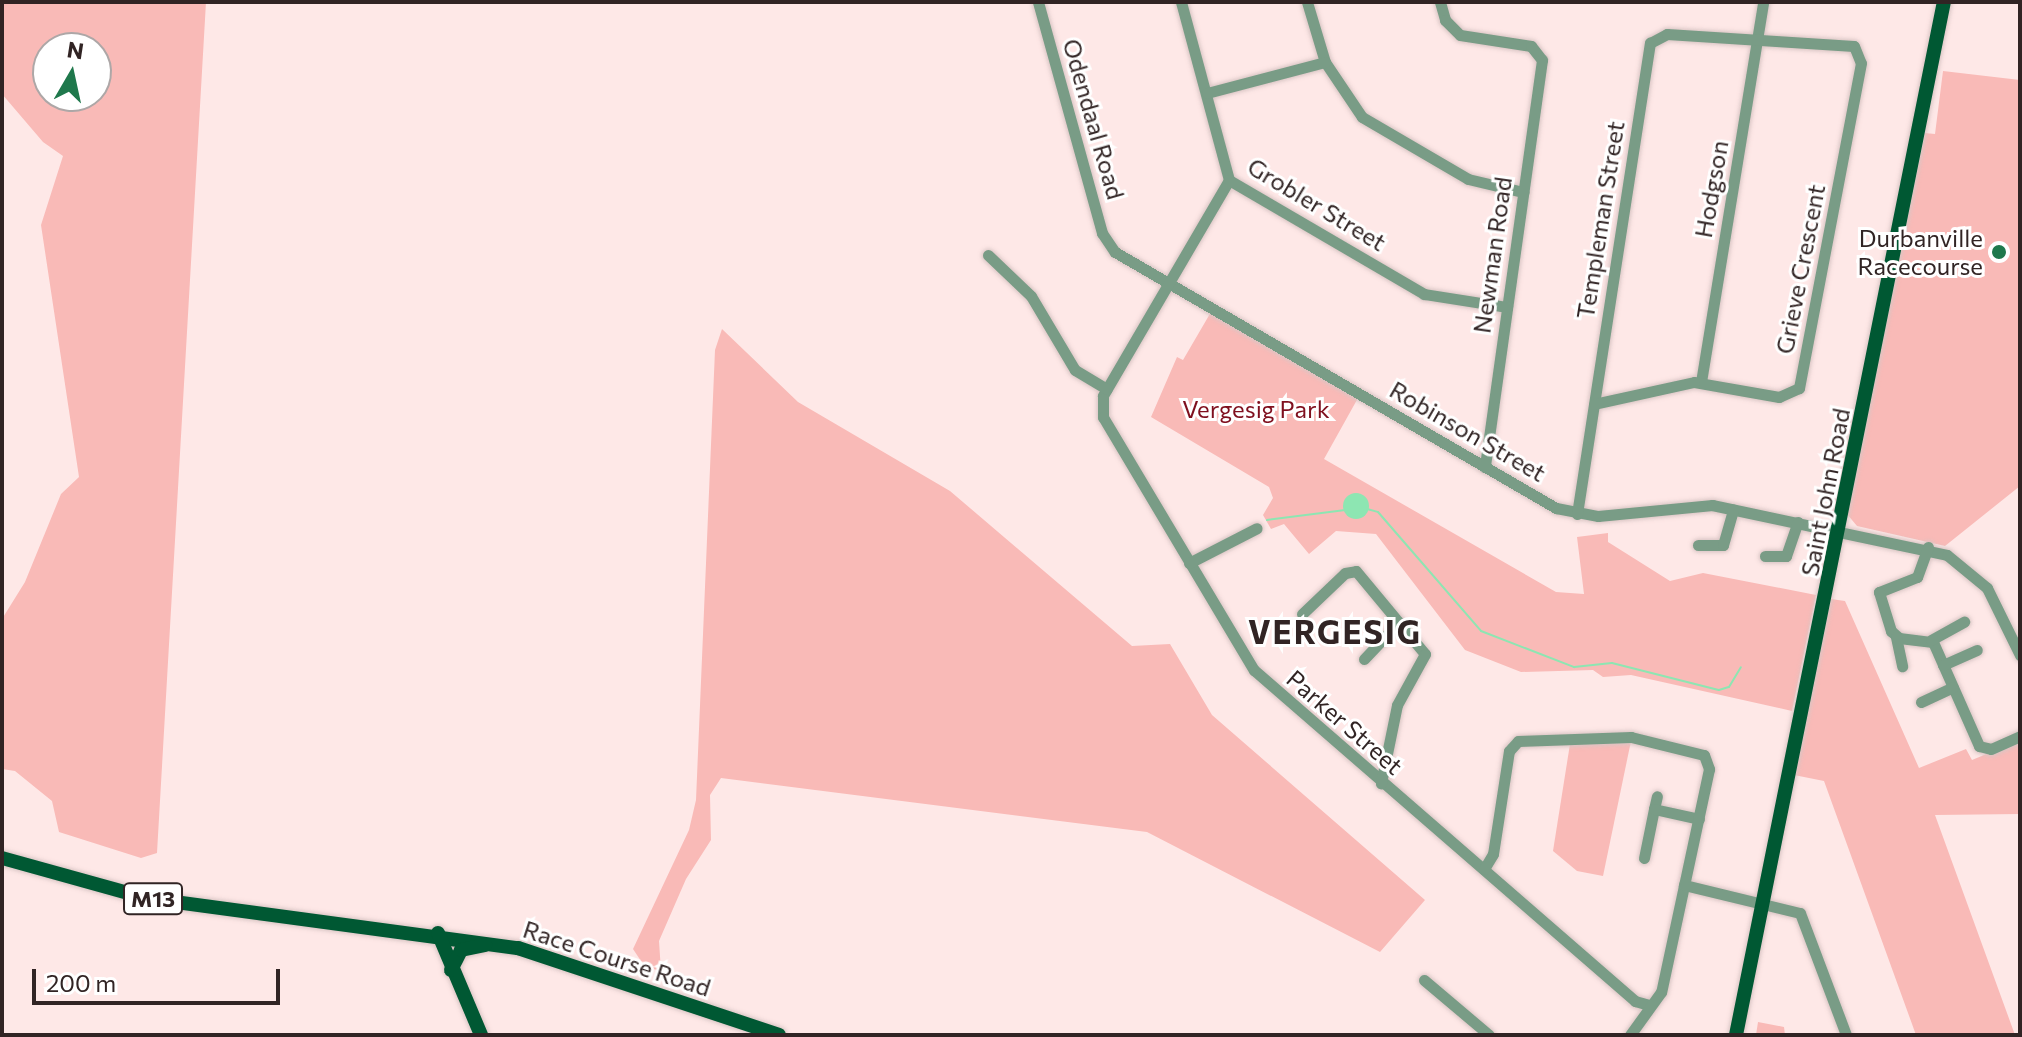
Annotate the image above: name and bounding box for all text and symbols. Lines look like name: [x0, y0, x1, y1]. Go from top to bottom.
north arrow: [32, 32, 112, 112]
text: N: [65, 35, 86, 64]
street label: Odendaal Road: [1057, 35, 1131, 203]
street label: Templeman Street: [1570, 119, 1630, 321]
street label: Hodgson: [1688, 138, 1734, 240]
street label: Grobler Street: [1243, 151, 1391, 257]
street label: Newman Road: [1467, 175, 1517, 335]
street label: Grieve Crescent: [1769, 182, 1831, 356]
place label: Durbanville Racecourse: [1858, 224, 1983, 280]
marker: Durbanville Racecourse: [1990, 243, 2008, 261]
street label: Robinson Street: [1385, 375, 1551, 487]
park label: Vergesig Park: [1182, 395, 1330, 423]
street label: Saint John Road: [1795, 406, 1855, 578]
district label: VERGESIG: [1248, 612, 1422, 650]
street label: Parker Street: [1281, 664, 1409, 780]
road number: M13: [123, 881, 183, 917]
street label: Race Course Road: [520, 914, 714, 1002]
scale bar: [36, 953, 284, 1003]
text: 200 m: [46, 968, 116, 997]

